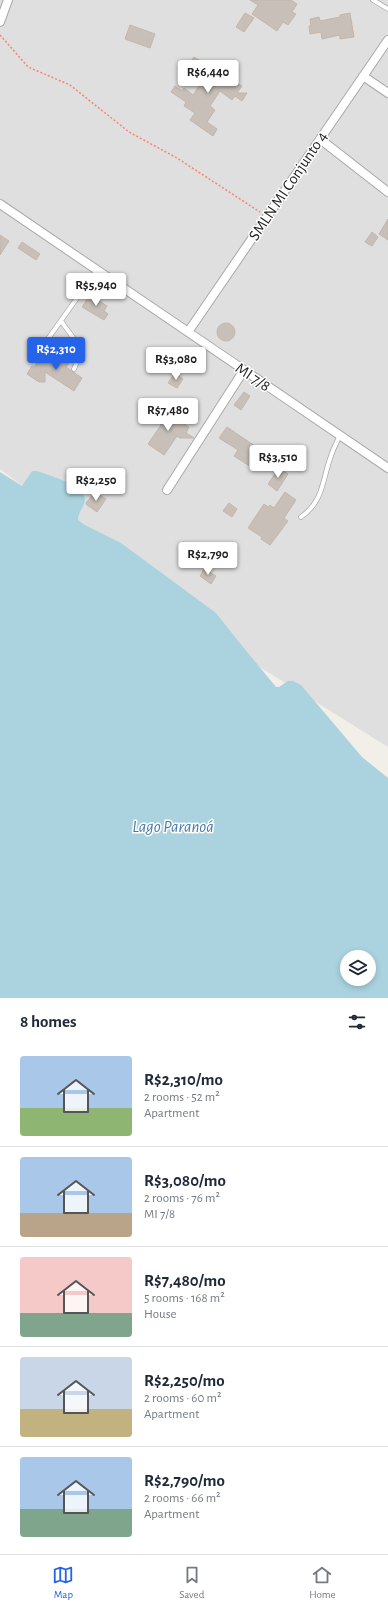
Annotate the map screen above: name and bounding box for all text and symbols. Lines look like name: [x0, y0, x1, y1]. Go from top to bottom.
pin: R$6,440: [171, 60, 245, 94]
text: R$6,440: [187, 66, 229, 79]
street label: SMLN MI Conjunto 4: [246, 128, 331, 244]
pin: R$5,940: [59, 273, 133, 307]
text: R$5,940: [75, 279, 117, 292]
pin: R$2,310: [19, 337, 93, 371]
text: R$2,310: [36, 343, 76, 356]
pin: R$3,080: [139, 347, 213, 381]
text: R$3,080: [155, 353, 197, 366]
street label: MI 7/8: [233, 360, 273, 394]
pin: R$7,480: [131, 398, 205, 432]
text: R$7,480: [147, 404, 189, 417]
pin: R$3,510: [241, 445, 315, 479]
text: R$3,510: [258, 451, 298, 464]
pin: R$2,250: [59, 468, 133, 502]
text: R$2,250: [75, 474, 117, 487]
pin: R$2,790: [171, 542, 245, 576]
text: R$2,790: [187, 548, 229, 561]
water label: Lago Paranoá: [132, 818, 214, 835]
map controls: [340, 950, 376, 986]
button: layers: [340, 950, 376, 986]
icon: filters: [346, 1011, 368, 1033]
text: 8 homes: [20, 1013, 77, 1030]
text: R$2,310/mo: [144, 1071, 223, 1088]
icon: home: [52, 1072, 100, 1120]
text: 2 rooms · 52 m²: [144, 1091, 220, 1104]
text: Apartment: [144, 1107, 199, 1120]
text: R$3,080/mo: [144, 1172, 226, 1189]
icon: home: [52, 1173, 100, 1221]
text: 2 rooms · 76 m²: [144, 1192, 220, 1205]
text: MI 7/8: [144, 1208, 175, 1221]
text: R$7,480/mo: [144, 1272, 226, 1289]
icon: home: [52, 1273, 100, 1321]
text: 5 rooms · 168 m²: [144, 1292, 225, 1305]
text: House: [144, 1308, 176, 1321]
text: R$2,250/mo: [144, 1372, 225, 1389]
icon: home: [52, 1373, 100, 1421]
text: 2 rooms · 60 m²: [144, 1392, 221, 1405]
text: Apartment: [144, 1408, 199, 1421]
text: R$2,790/mo: [144, 1472, 225, 1489]
icon: home: [52, 1473, 100, 1521]
text: 2 rooms · 66 m²: [144, 1492, 221, 1505]
text: Apartment: [144, 1508, 199, 1521]
tab: Map: [52, 1564, 74, 1601]
tab: Saved: [179, 1564, 204, 1601]
tab: Home: [309, 1564, 336, 1601]

